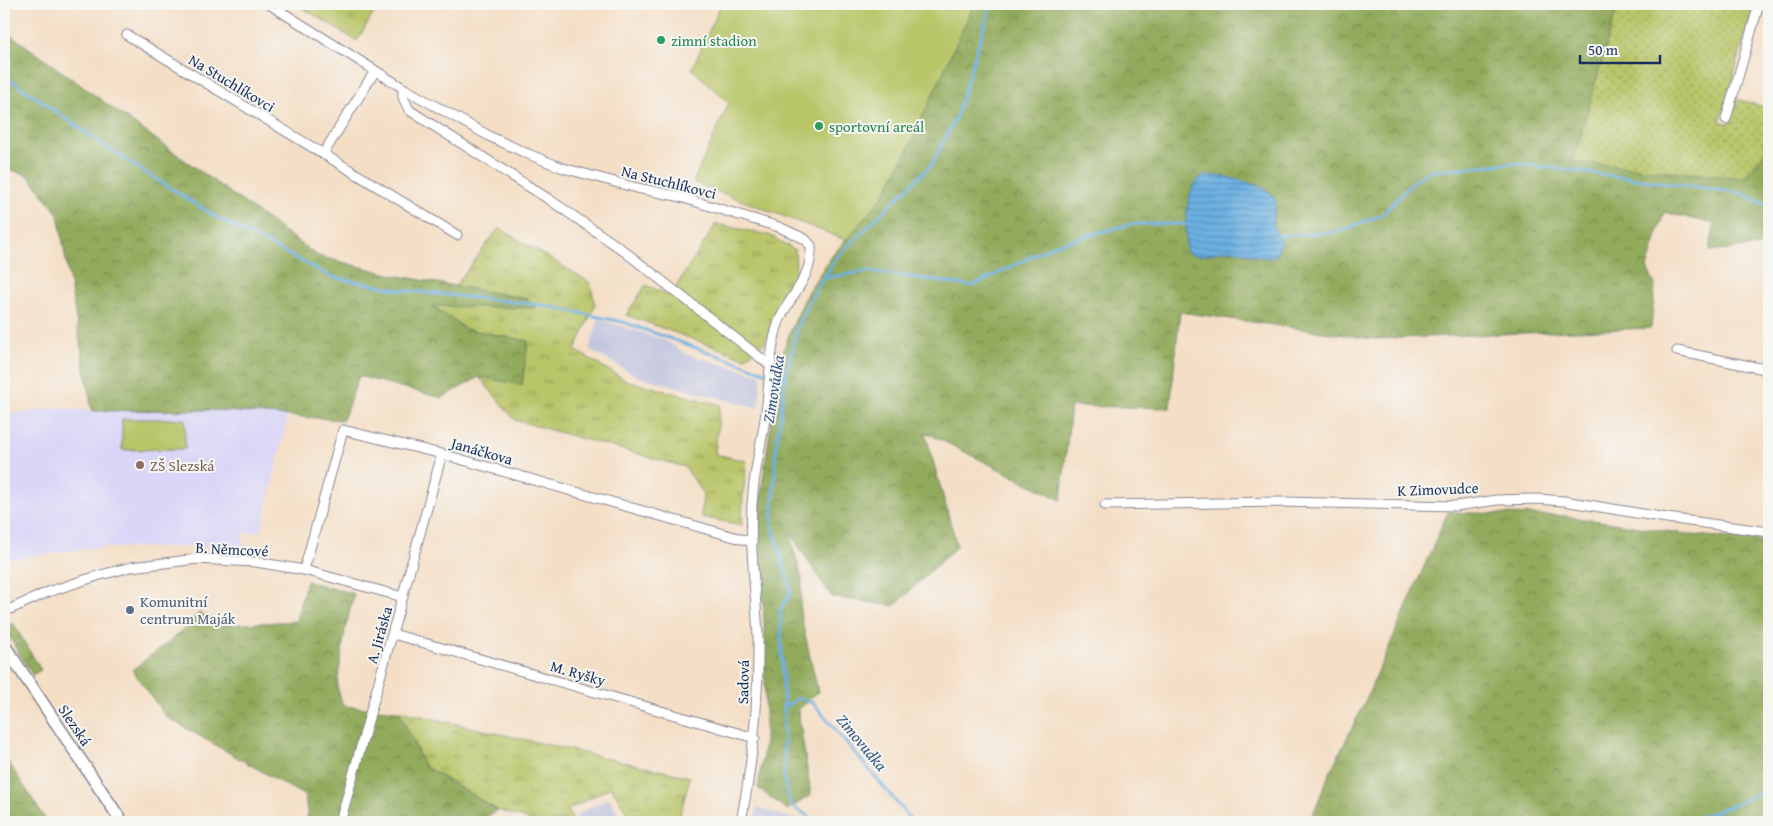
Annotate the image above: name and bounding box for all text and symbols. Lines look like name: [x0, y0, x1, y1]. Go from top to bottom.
place label: zimní stadion: [671, 30, 757, 51]
scale bar: [1580, 32, 1660, 64]
marker: zimní stadion: [655, 34, 667, 46]
text: 50 m: [1588, 39, 1619, 60]
street label: Na Stuchlíkovci: [185, 49, 279, 117]
place label: sportovní areál: [829, 116, 924, 137]
marker: sportovní areál: [813, 120, 825, 132]
street label: Na Stuchlíkovci: [619, 160, 719, 204]
water label: Zimovůdka: [756, 353, 790, 425]
street label: Janáčkova: [447, 432, 515, 470]
place label: ZŠ Slezská: [150, 455, 214, 476]
marker: ZŠ Slezská: [134, 459, 146, 471]
street label: K Zimovudce: [1397, 477, 1479, 501]
street label: B. Němcové: [195, 537, 269, 561]
place label: Komunitní centrum Maják: [140, 591, 236, 629]
marker: Komunitní centrum Maják: [124, 604, 136, 616]
street label: A. Jiráska: [361, 604, 397, 666]
street label: M. Ryšky: [548, 655, 609, 691]
street label: Sadová: [732, 660, 754, 704]
street label: Slezská: [53, 700, 97, 750]
water label: Zimovudka: [831, 708, 894, 776]

